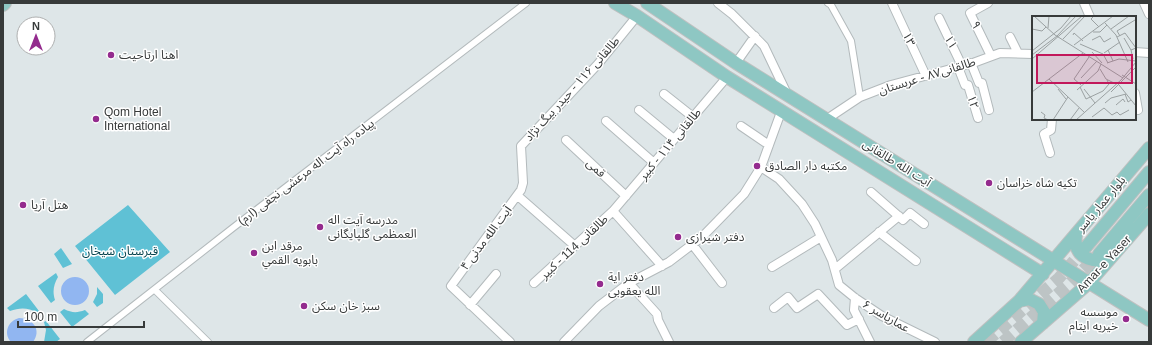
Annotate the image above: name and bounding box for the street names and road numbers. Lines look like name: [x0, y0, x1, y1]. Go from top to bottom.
street label: ۹: [968, 19, 984, 31]
street label: ۱۳: [900, 30, 918, 48]
street label: ۱۱: [942, 33, 960, 51]
street label: طالقانی ۱۱۶ - حیدر بیگ نژاد: [521, 34, 623, 144]
street label: طالقانی۸۷ - عربستان: [877, 55, 977, 97]
street label: ۱۲: [964, 93, 982, 111]
street label: طالقانی ۱۱۴ - کبیر: [635, 105, 704, 183]
street label: پیاده راه آیت اله مرعشی نجفی (ارم): [235, 116, 378, 230]
street label: آیت الله طالقانی: [860, 136, 934, 190]
street label: قمی: [583, 156, 609, 180]
street label: بلوار عمار یاسر: [1073, 173, 1128, 236]
street label: ۴ آیت الله مدنی: [457, 203, 515, 273]
street label: طالقانی 114 - کبیر: [536, 212, 611, 283]
street label: Amar-e Yaser: [1074, 233, 1134, 295]
street label: عماریاسر ۶: [860, 297, 912, 335]

